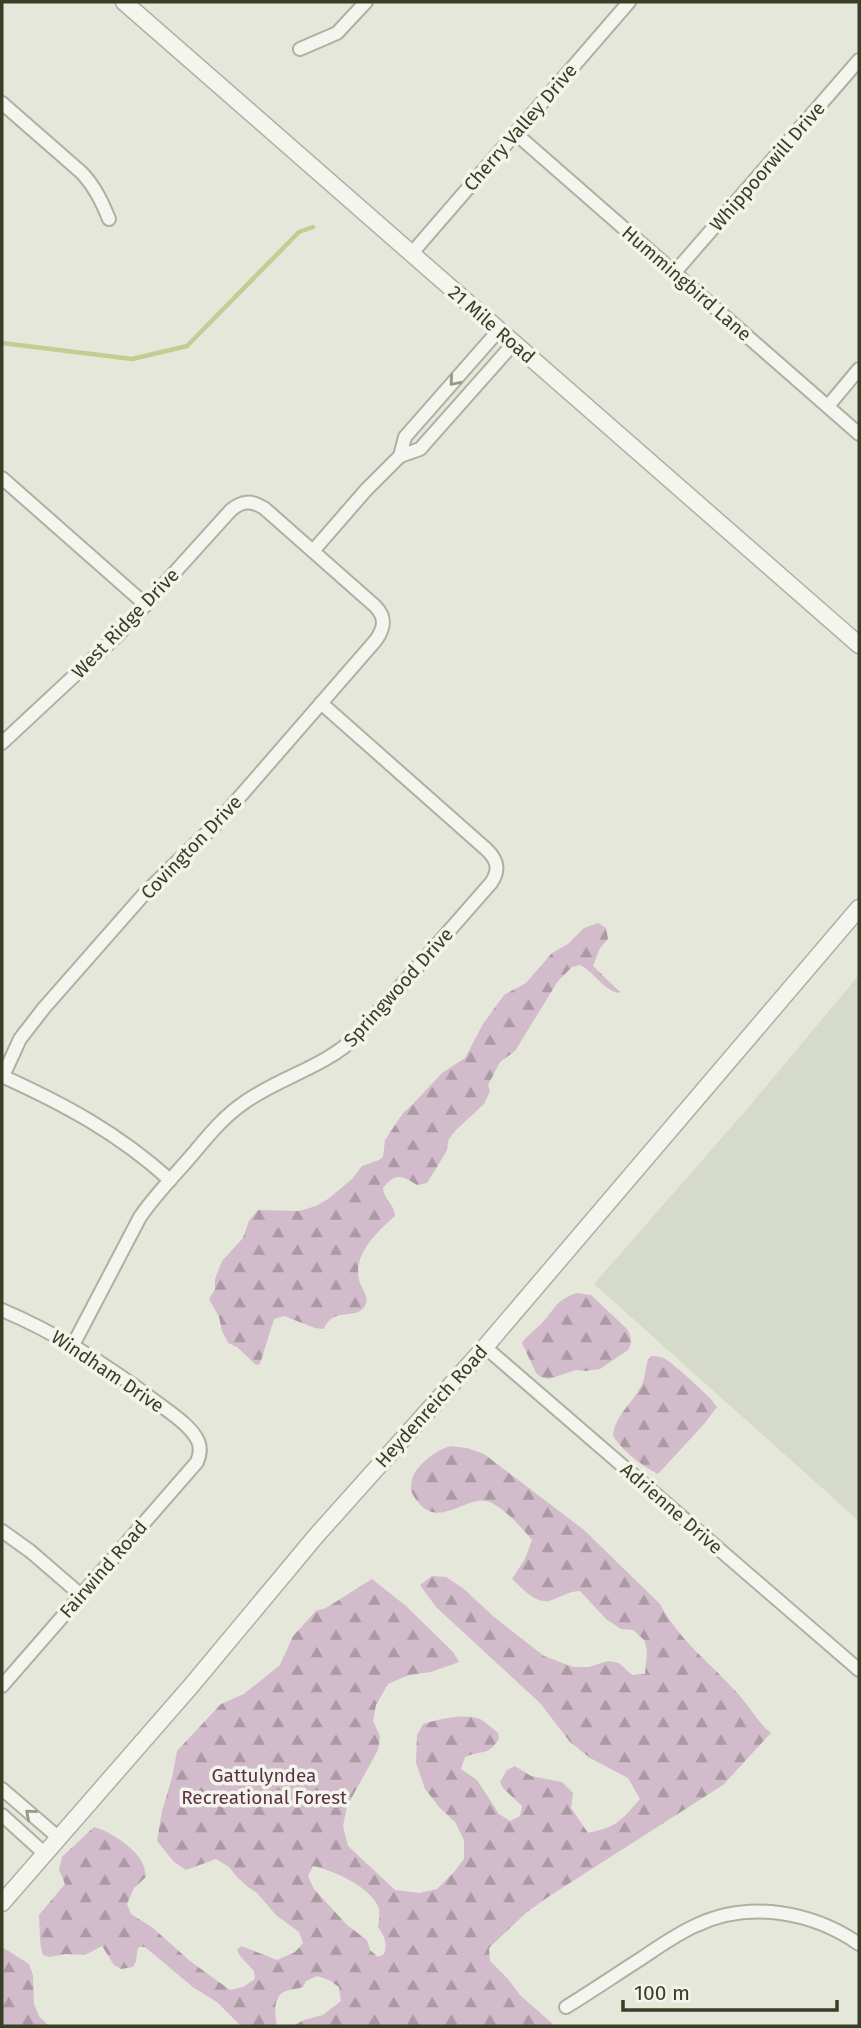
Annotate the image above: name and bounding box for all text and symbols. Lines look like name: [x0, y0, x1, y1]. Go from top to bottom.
street label: Cherry Valley Drive: [459, 59, 582, 196]
street label: Whippoorwill Drive: [705, 97, 830, 236]
street label: Hummingbird Lane: [617, 221, 756, 346]
street label: 21 Mile Road: [444, 281, 540, 368]
one-way arrow: [450, 373, 462, 386]
street label: West Ridge Drive: [67, 563, 184, 683]
street label: Covington Drive: [136, 791, 247, 904]
street label: Springwood Drive: [339, 923, 458, 1052]
street label: Windham Drive: [47, 1325, 168, 1418]
street label: Heydenreich Road: [370, 1340, 492, 1472]
street label: Adrienne Drive: [616, 1458, 727, 1559]
street label: Fairwind Road: [55, 1516, 152, 1623]
park label: Gattulyndea Recreational Forest: [181, 1764, 347, 1809]
one-way arrow: [25, 1810, 38, 1822]
scale bar: [623, 1968, 836, 2012]
text: 100 m: [634, 1980, 690, 2006]

